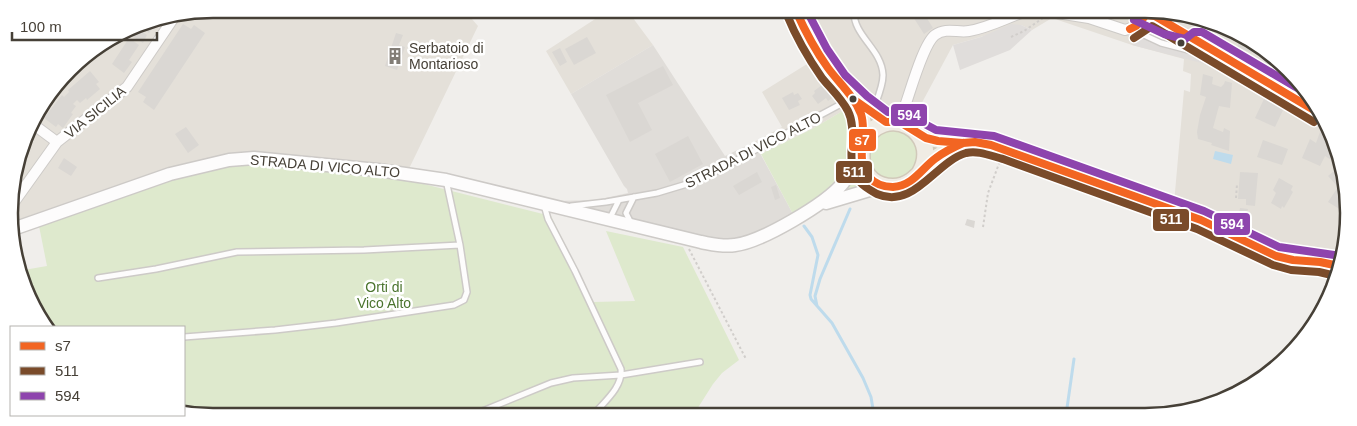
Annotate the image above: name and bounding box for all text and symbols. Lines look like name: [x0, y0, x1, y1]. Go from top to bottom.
scale bar: [12, 10, 158, 42]
text: 100 m: [20, 18, 62, 35]
unlabelled marker: [1176, 38, 1186, 48]
place label: Serbatoio di Montarioso: [409, 40, 484, 72]
building icon: Serbatoio di Montarioso: [385, 46, 405, 66]
street label: VIA SICILIA: [61, 82, 129, 141]
unlabelled marker: [848, 94, 858, 104]
line badge: 594: [890, 103, 928, 127]
text: 594: [897, 107, 921, 123]
street label: STRADA DI VICO ALTO: [682, 109, 824, 191]
line badge: s7: [848, 128, 877, 152]
text: s7: [854, 132, 870, 148]
street label: STRADA DI VICO ALTO: [249, 151, 401, 181]
line badge: 511: [835, 160, 873, 184]
text: 511: [843, 164, 866, 180]
line badge: 511: [1152, 208, 1190, 232]
text: 511: [1160, 211, 1183, 227]
line badge: 594: [1213, 212, 1251, 236]
text: 594: [1220, 216, 1244, 232]
park label: Orti di Vico Alto: [357, 279, 411, 311]
legend: [10, 326, 185, 416]
text: s7: [55, 337, 71, 354]
text: 511: [55, 362, 79, 379]
text: 594: [55, 387, 80, 404]

